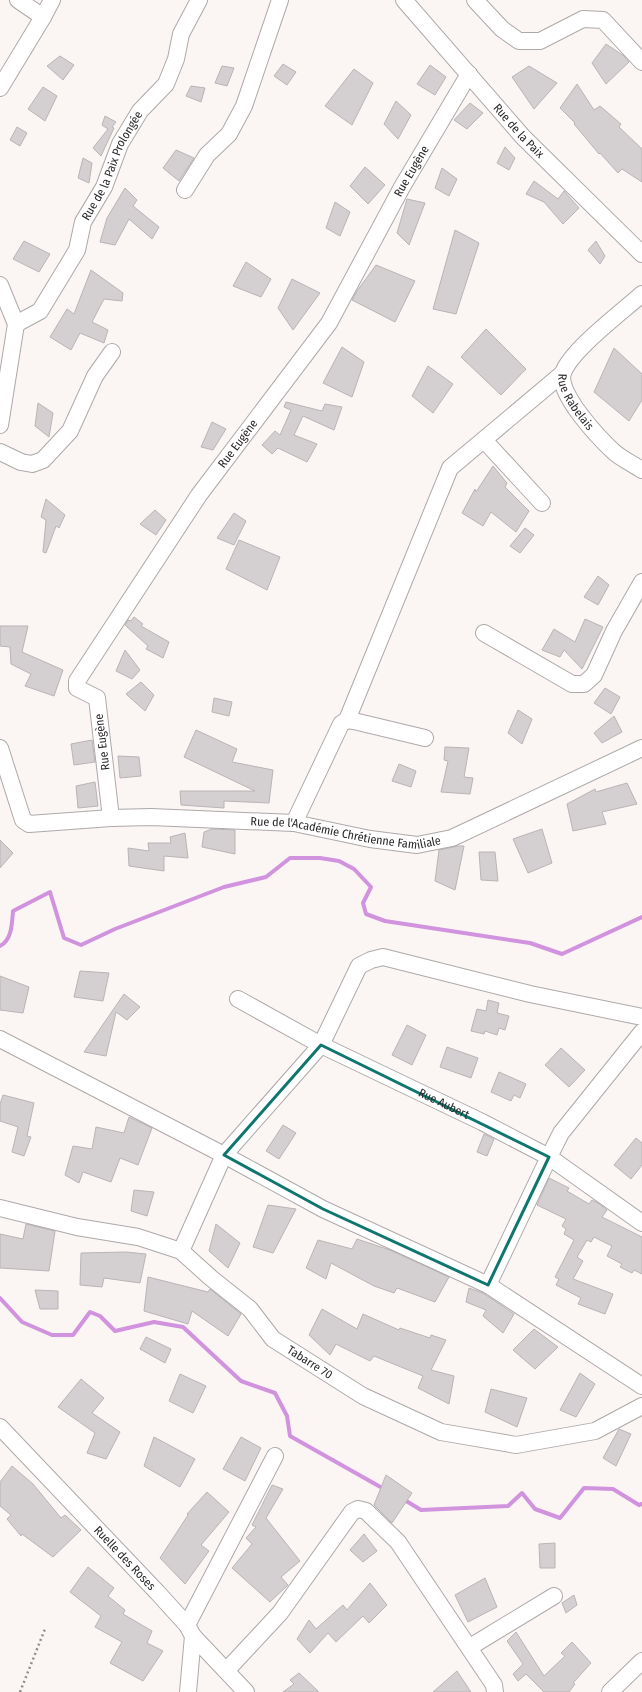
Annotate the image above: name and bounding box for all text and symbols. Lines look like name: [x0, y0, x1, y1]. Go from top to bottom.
street label: Rue de la Paix: [490, 101, 548, 161]
street label: Rue de la Paix Prolongée: [79, 108, 145, 223]
street label: Rue Eugène: [391, 143, 432, 199]
street label: Rue Rabelais: [555, 373, 597, 433]
street label: Rue Eugène: [215, 417, 261, 471]
street label: Rue Eugène: [92, 713, 112, 771]
street label: Rue de l'Académie Chrétienne Familiale: [250, 814, 442, 852]
street label: Rue Aubert: [416, 1086, 472, 1122]
street label: Tabarre 70: [285, 1343, 335, 1382]
street label: Ruelle des Roses: [91, 1523, 158, 1593]

